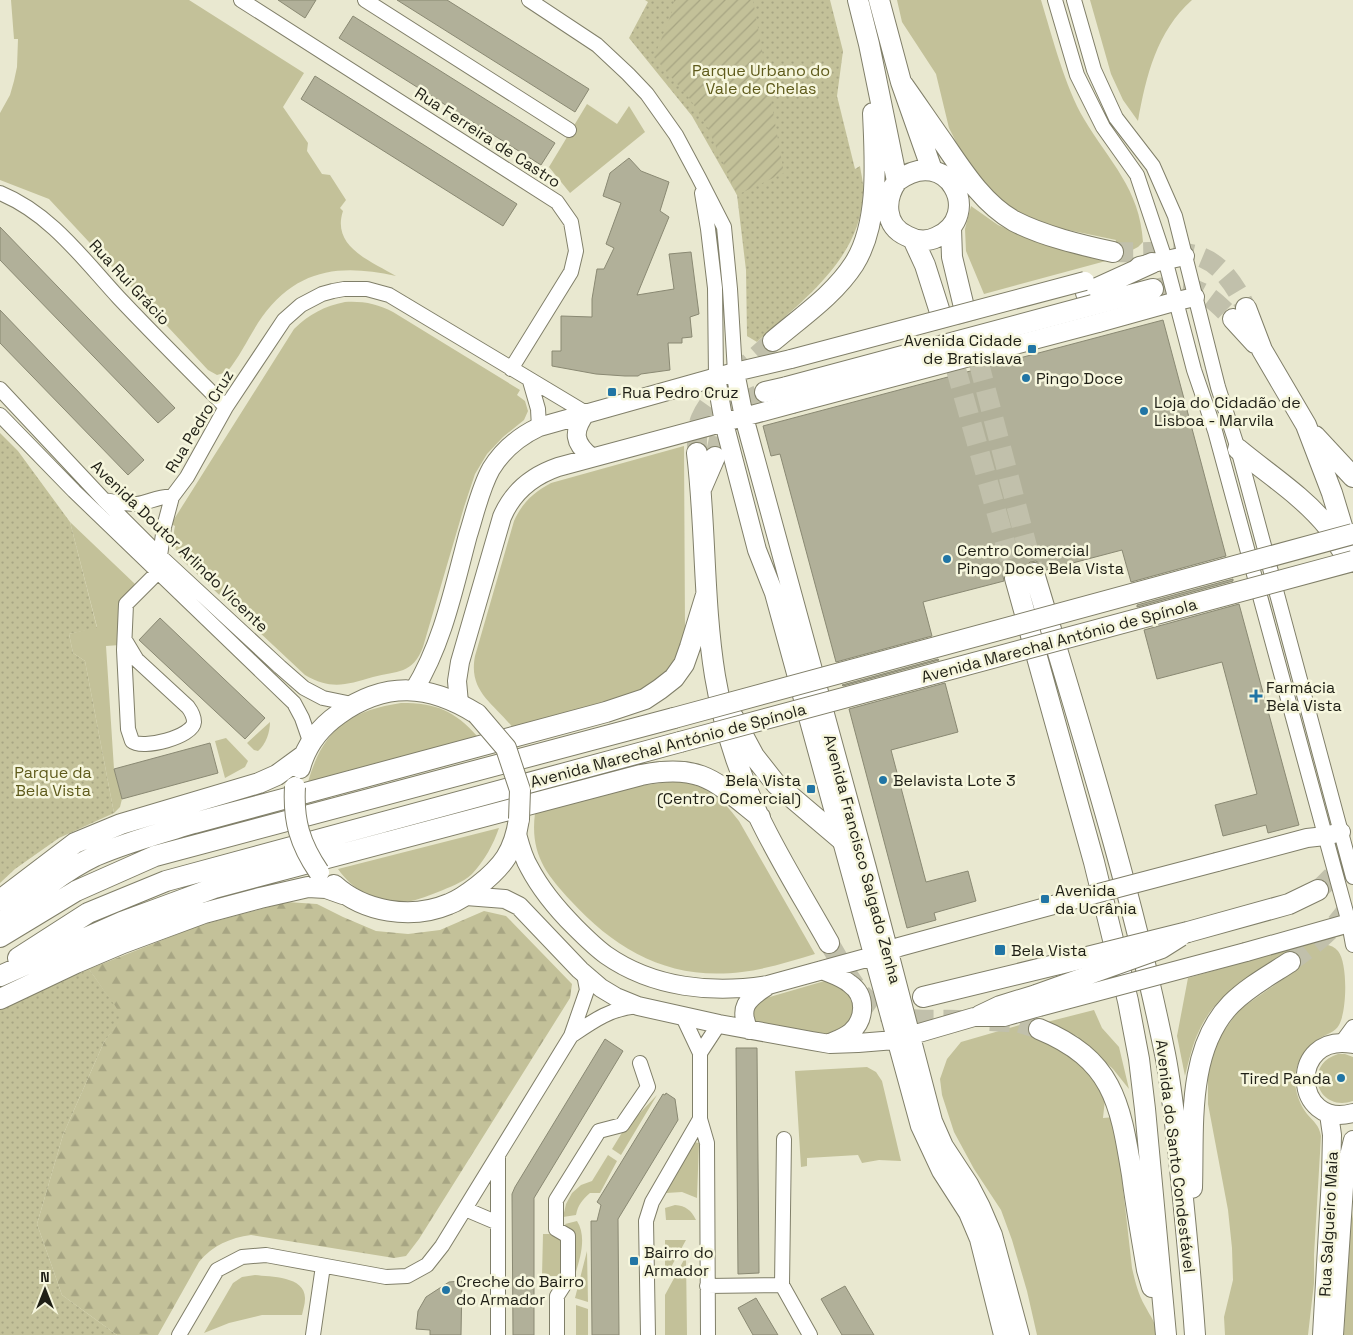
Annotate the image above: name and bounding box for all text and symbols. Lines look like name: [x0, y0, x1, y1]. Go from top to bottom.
park label: Parque Urbano do Vale de Chelas: [692, 60, 830, 99]
street label: Rua Ferreira de Castro: [411, 82, 565, 193]
street label: Rua Rui Grácio: [85, 235, 175, 330]
place label: Avenida Cidade de Bratislava: [904, 330, 1022, 369]
marker: Avenida Cidade de Bratislava: [1026, 343, 1038, 355]
street label: Rua Pedro Cruz: [160, 366, 238, 477]
place label: Pingo Doce: [1036, 368, 1123, 389]
marker: Pingo Doce: [1020, 372, 1032, 384]
place label: Rua Pedro Cruz: [622, 382, 739, 403]
marker: Rua Pedro Cruz: [606, 386, 618, 398]
place label: Loja do Cidadão de Lisboa - Marvila: [1154, 392, 1301, 431]
marker: Loja do Cidadão de Lisboa - Marvila: [1138, 405, 1150, 417]
street label: Avenida Doutor Arlindo Vicente: [86, 456, 273, 637]
place label: Centro Comercial Pingo Doce Bela Vista: [957, 540, 1124, 579]
marker: Centro Comercial Pingo Doce Bela Vista: [941, 553, 953, 565]
street label: Avenida Marechal António de Spínola: [919, 594, 1199, 687]
place label: Farmácia Bela Vista: [1266, 677, 1342, 716]
marker: Farmácia Bela Vista: [1250, 690, 1262, 702]
street label: Avenida Marechal António de Spínola: [528, 699, 808, 792]
street label: Avenida Francisco Salgado Zenha: [819, 732, 906, 986]
park label: Parque da Bela Vista: [14, 762, 92, 801]
place label: Bela Vista (Centro Comercial): [657, 770, 801, 809]
place label: Belavista Lote 3: [893, 770, 1016, 791]
marker: Belavista Lote 3: [877, 774, 889, 786]
marker: Bela Vista (Centro Comercial): [805, 783, 817, 795]
place label: Avenida da Ucrânia: [1055, 880, 1137, 919]
marker: Avenida da Ucrânia: [1039, 893, 1051, 905]
place label: Bela Vista: [1011, 940, 1087, 961]
marker: Bela Vista: [993, 943, 1007, 957]
street label: Avenida do Santo Condestável: [1151, 1038, 1200, 1274]
place label: Tired Panda: [1240, 1068, 1331, 1089]
marker: Tired Panda: [1335, 1072, 1347, 1084]
street label: Rua Salgueiro Maia: [1314, 1151, 1343, 1297]
place label: Bairro do Armador: [644, 1242, 714, 1281]
marker: Bairro do Armador: [628, 1255, 640, 1267]
north arrow: [20, 1265, 70, 1315]
text: N: [40, 1268, 50, 1286]
place label: Creche do Bairro do Armador: [456, 1271, 584, 1310]
marker: Creche do Bairro do Armador: [440, 1284, 452, 1296]

